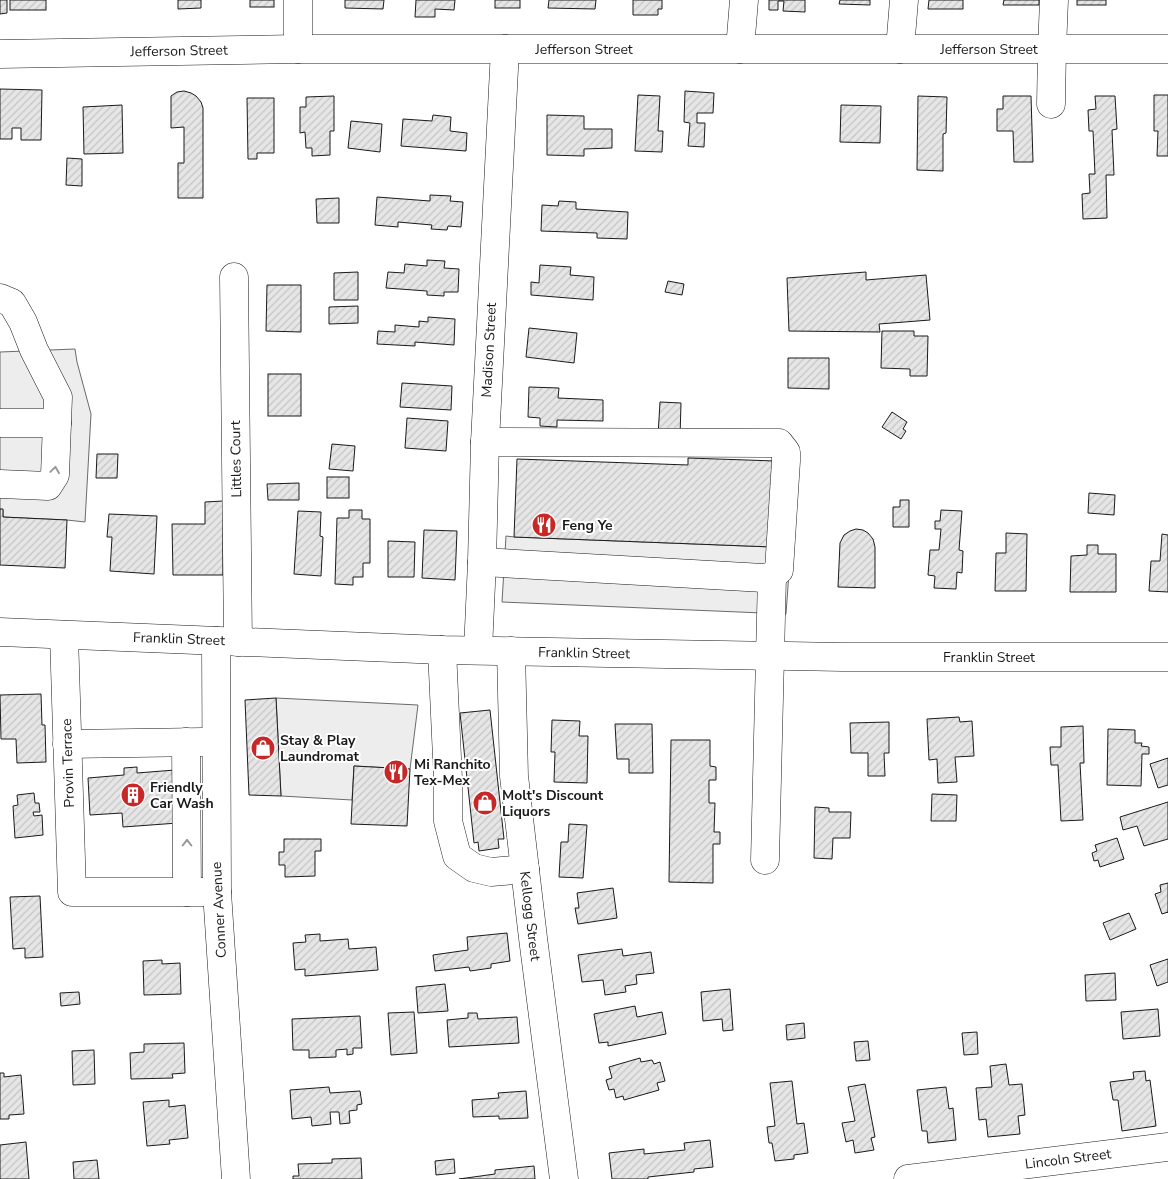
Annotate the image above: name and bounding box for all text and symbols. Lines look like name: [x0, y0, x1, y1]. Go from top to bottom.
street label: Jefferson Street: [534, 40, 633, 59]
street label: Jefferson Street: [939, 40, 1038, 59]
street label: Jefferson Street: [129, 41, 228, 61]
street label: Madison Street: [477, 302, 501, 398]
street label: Littles Court: [226, 420, 246, 498]
one-way arrow: [49, 466, 59, 475]
restaurant icon: Feng Ye: [531, 512, 557, 538]
place label: Feng Ye: [562, 516, 613, 535]
street label: Franklin Street: [133, 628, 225, 650]
street label: Franklin Street: [538, 643, 630, 663]
street label: Franklin Street: [943, 648, 1035, 667]
street label: Provin Terrace: [57, 718, 79, 808]
place label: Stay & Play Laundromat: [280, 731, 360, 766]
shop icon: Stay & Play Laundromat: [250, 735, 276, 761]
place label: Mi Ranchito Tex-Mex: [414, 755, 491, 790]
restaurant icon: Mi Ranchito Tex-Mex: [383, 759, 409, 785]
place label: Friendly Car Wash: [150, 778, 214, 813]
building icon: Friendly Car Wash: [120, 782, 146, 808]
place label: Molt's Discount Liquors: [502, 786, 604, 821]
shop icon: Molt's Discount Liquors: [472, 790, 498, 816]
one-way arrow: [182, 839, 192, 846]
street label: Conner Avenue: [207, 861, 231, 959]
street label: Kellogg Street: [515, 870, 545, 962]
street label: Lincoln Street: [1024, 1144, 1112, 1174]

